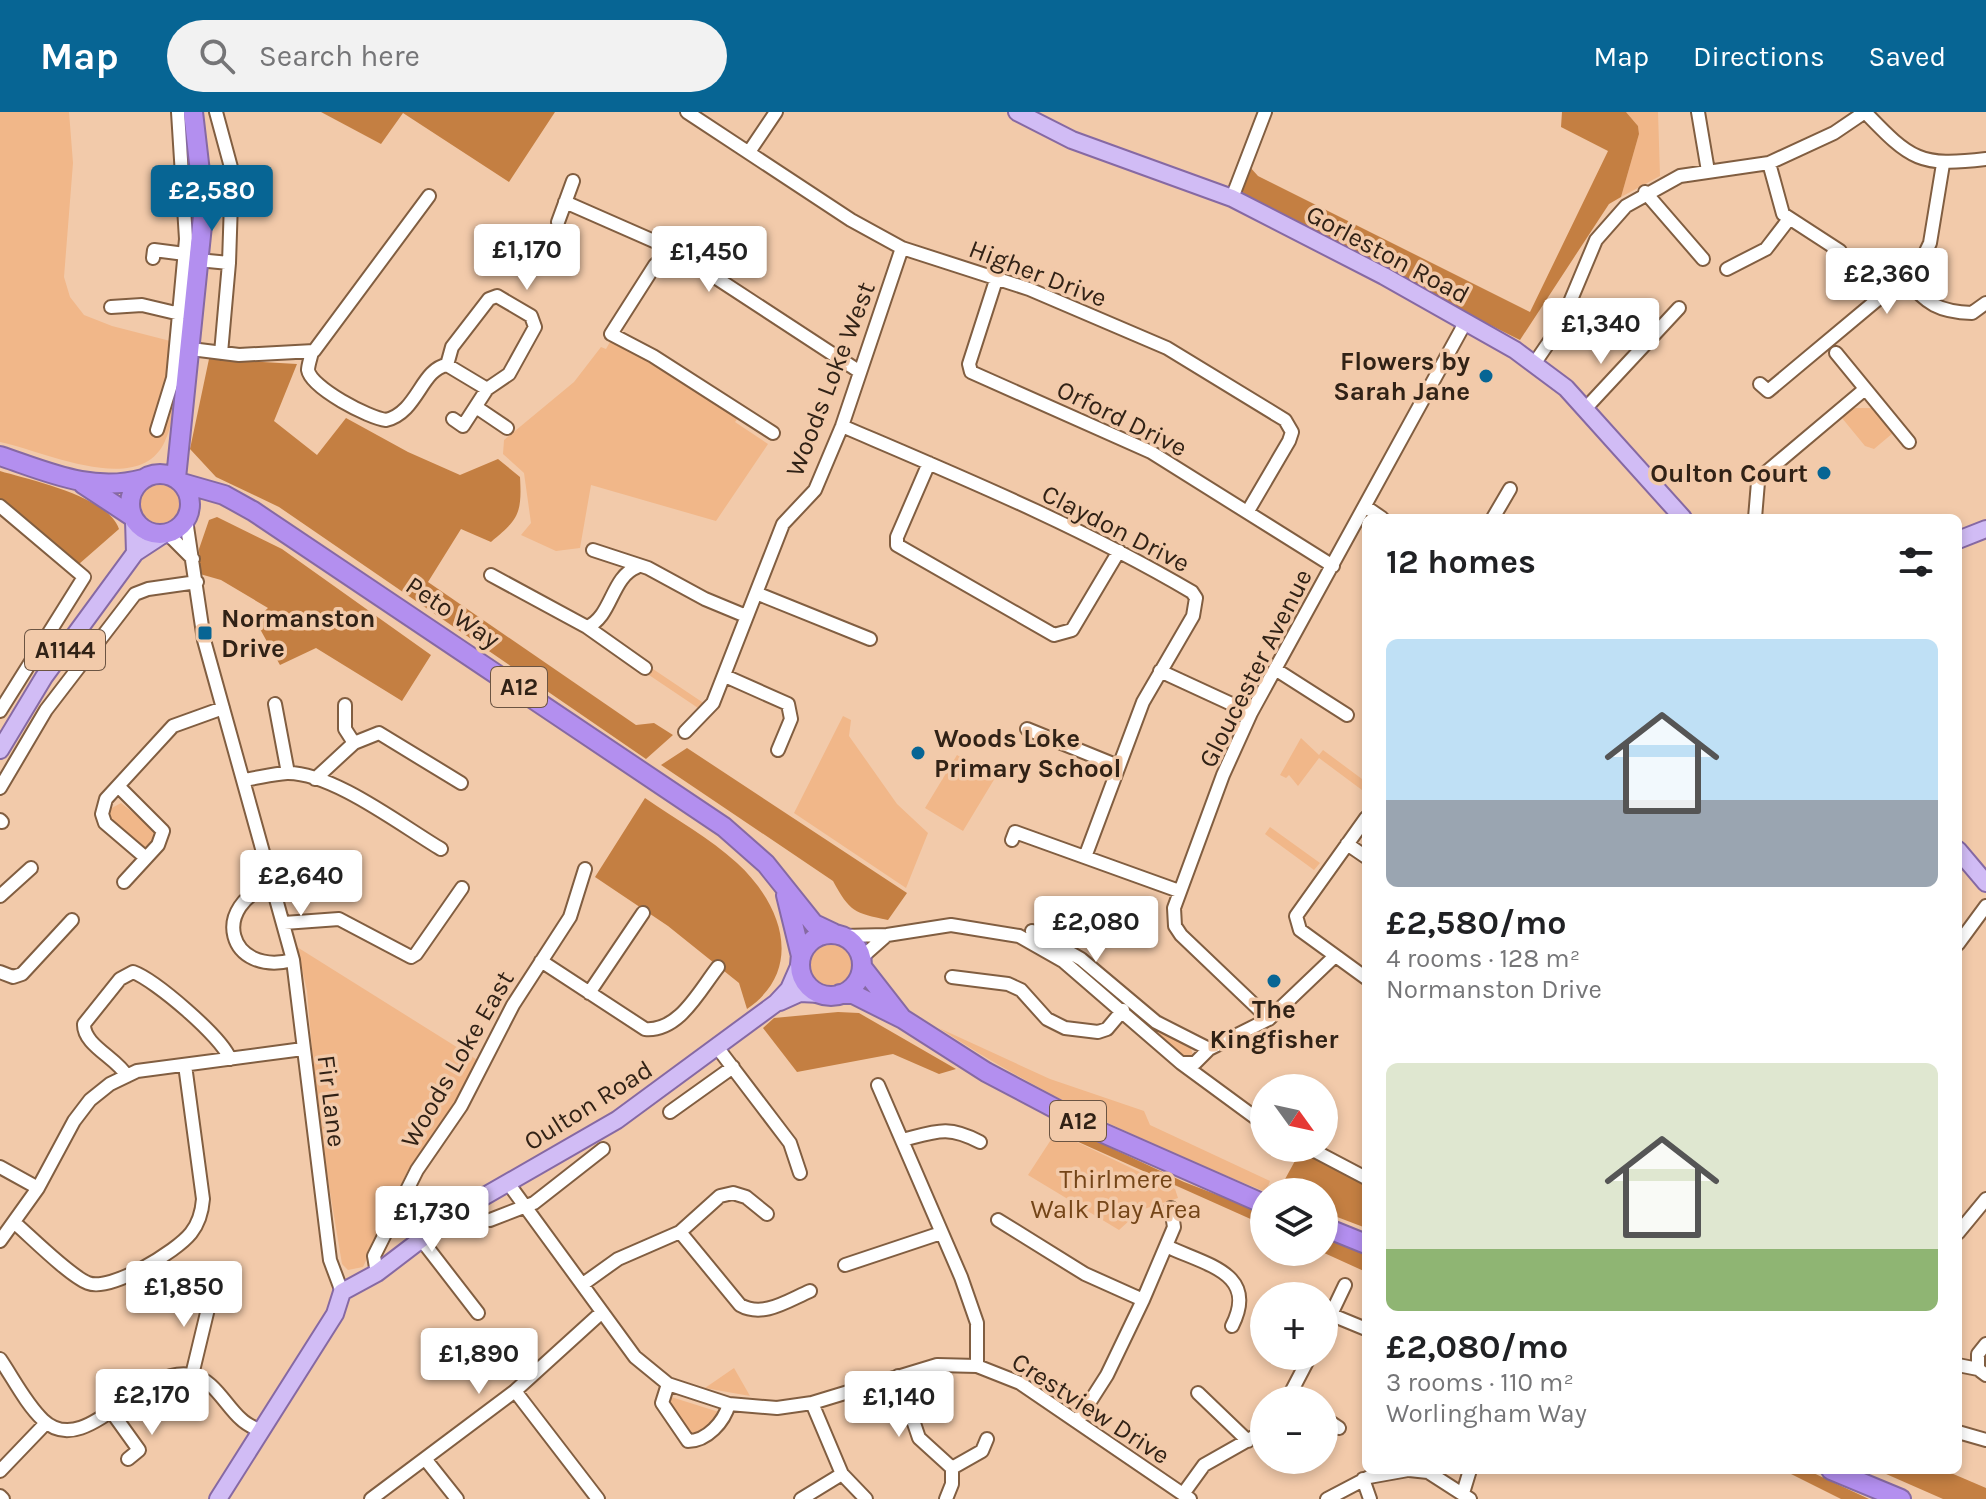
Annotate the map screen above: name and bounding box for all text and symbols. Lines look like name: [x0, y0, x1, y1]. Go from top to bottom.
search box: [167, 20, 727, 92]
text: Map: [40, 34, 119, 79]
icon: search: [195, 34, 239, 78]
text: Search here: [259, 38, 420, 74]
text: Map: [1594, 40, 1649, 73]
text: Directions: [1693, 40, 1825, 73]
text: Saved: [1869, 40, 1946, 73]
pin: £2,580: [147, 165, 277, 233]
text: £2,580: [169, 175, 255, 206]
street label: Gorleston Road: [1301, 198, 1475, 310]
pin: £1,170: [462, 224, 592, 292]
pin: £1,450: [644, 226, 774, 294]
street label: Higher Drive: [965, 233, 1111, 314]
text: £1,170: [492, 234, 562, 265]
text: £1,450: [670, 236, 748, 267]
pin: £2,360: [1822, 248, 1952, 316]
text: £2,360: [1844, 258, 1930, 289]
street label: Woods Loke West: [779, 277, 882, 481]
pin: £1,340: [1536, 298, 1666, 366]
text: £1,340: [1561, 308, 1641, 339]
place label: Flowers by Sarah Jane: [1333, 346, 1470, 407]
marker: Flowers by Sarah Jane: [1477, 367, 1495, 385]
street label: Orford Drive: [1052, 374, 1192, 463]
place label: Oulton Court: [1650, 458, 1808, 489]
marker: Oulton Court: [1815, 464, 1833, 482]
street label: Claydon Drive: [1037, 478, 1195, 579]
icon: filters: [1894, 540, 1938, 584]
text: 12 homes: [1386, 542, 1536, 582]
street label: Gloucester Avenue: [1192, 564, 1319, 773]
street label: Peto Way: [400, 570, 506, 655]
place label: Normanston Drive: [221, 603, 376, 664]
marker: Normanston Drive: [196, 624, 214, 642]
road number: A1144: [25, 630, 105, 670]
road number: A12: [491, 667, 547, 707]
icon: home: [1590, 691, 1734, 835]
place label: Woods Loke Primary School: [934, 723, 1121, 784]
marker: Woods Loke Primary School: [909, 744, 927, 762]
pin: £2,640: [236, 850, 366, 918]
text: £2,640: [258, 860, 344, 891]
pin: £2,080: [1031, 896, 1161, 964]
text: £2,580/mo: [1386, 903, 1566, 943]
text: £2,080: [1052, 906, 1140, 937]
text: 4 rooms · 128 m²: [1386, 943, 1580, 974]
street label: Woods Loke East: [394, 965, 521, 1153]
marker: The Kingfisher: [1265, 972, 1283, 990]
text: Normanston Drive: [1386, 974, 1602, 1005]
place label: The Kingfisher: [1210, 994, 1339, 1055]
street label: Fir Lane: [310, 1053, 353, 1149]
street label: Oulton Road: [518, 1054, 658, 1157]
north arrow: [1250, 1074, 1338, 1162]
map controls: [1250, 1074, 1338, 1474]
road number: A12: [1050, 1101, 1106, 1141]
icon: home: [1590, 1115, 1734, 1259]
park label: Thirlmere Walk Play Area: [1030, 1164, 1202, 1225]
button: layers: [1250, 1178, 1338, 1266]
pin: £1,730: [367, 1186, 497, 1254]
text: £1,730: [393, 1196, 471, 1227]
pin: £1,850: [119, 1261, 249, 1329]
text: £1,850: [144, 1271, 224, 1302]
button: +: [1250, 1282, 1338, 1370]
text: £2,080/mo: [1386, 1327, 1568, 1367]
pin: £1,890: [414, 1328, 544, 1396]
text: £1,890: [439, 1338, 519, 1369]
street label: Crestview Drive: [1006, 1346, 1176, 1471]
text: 3 rooms · 110 m²: [1386, 1367, 1574, 1398]
pin: £2,170: [87, 1369, 217, 1437]
pin: £1,140: [834, 1371, 964, 1439]
text: £2,170: [114, 1379, 190, 1410]
text: £1,140: [863, 1381, 935, 1412]
button: −: [1250, 1386, 1338, 1474]
text: Worlingham Way: [1386, 1398, 1587, 1429]

